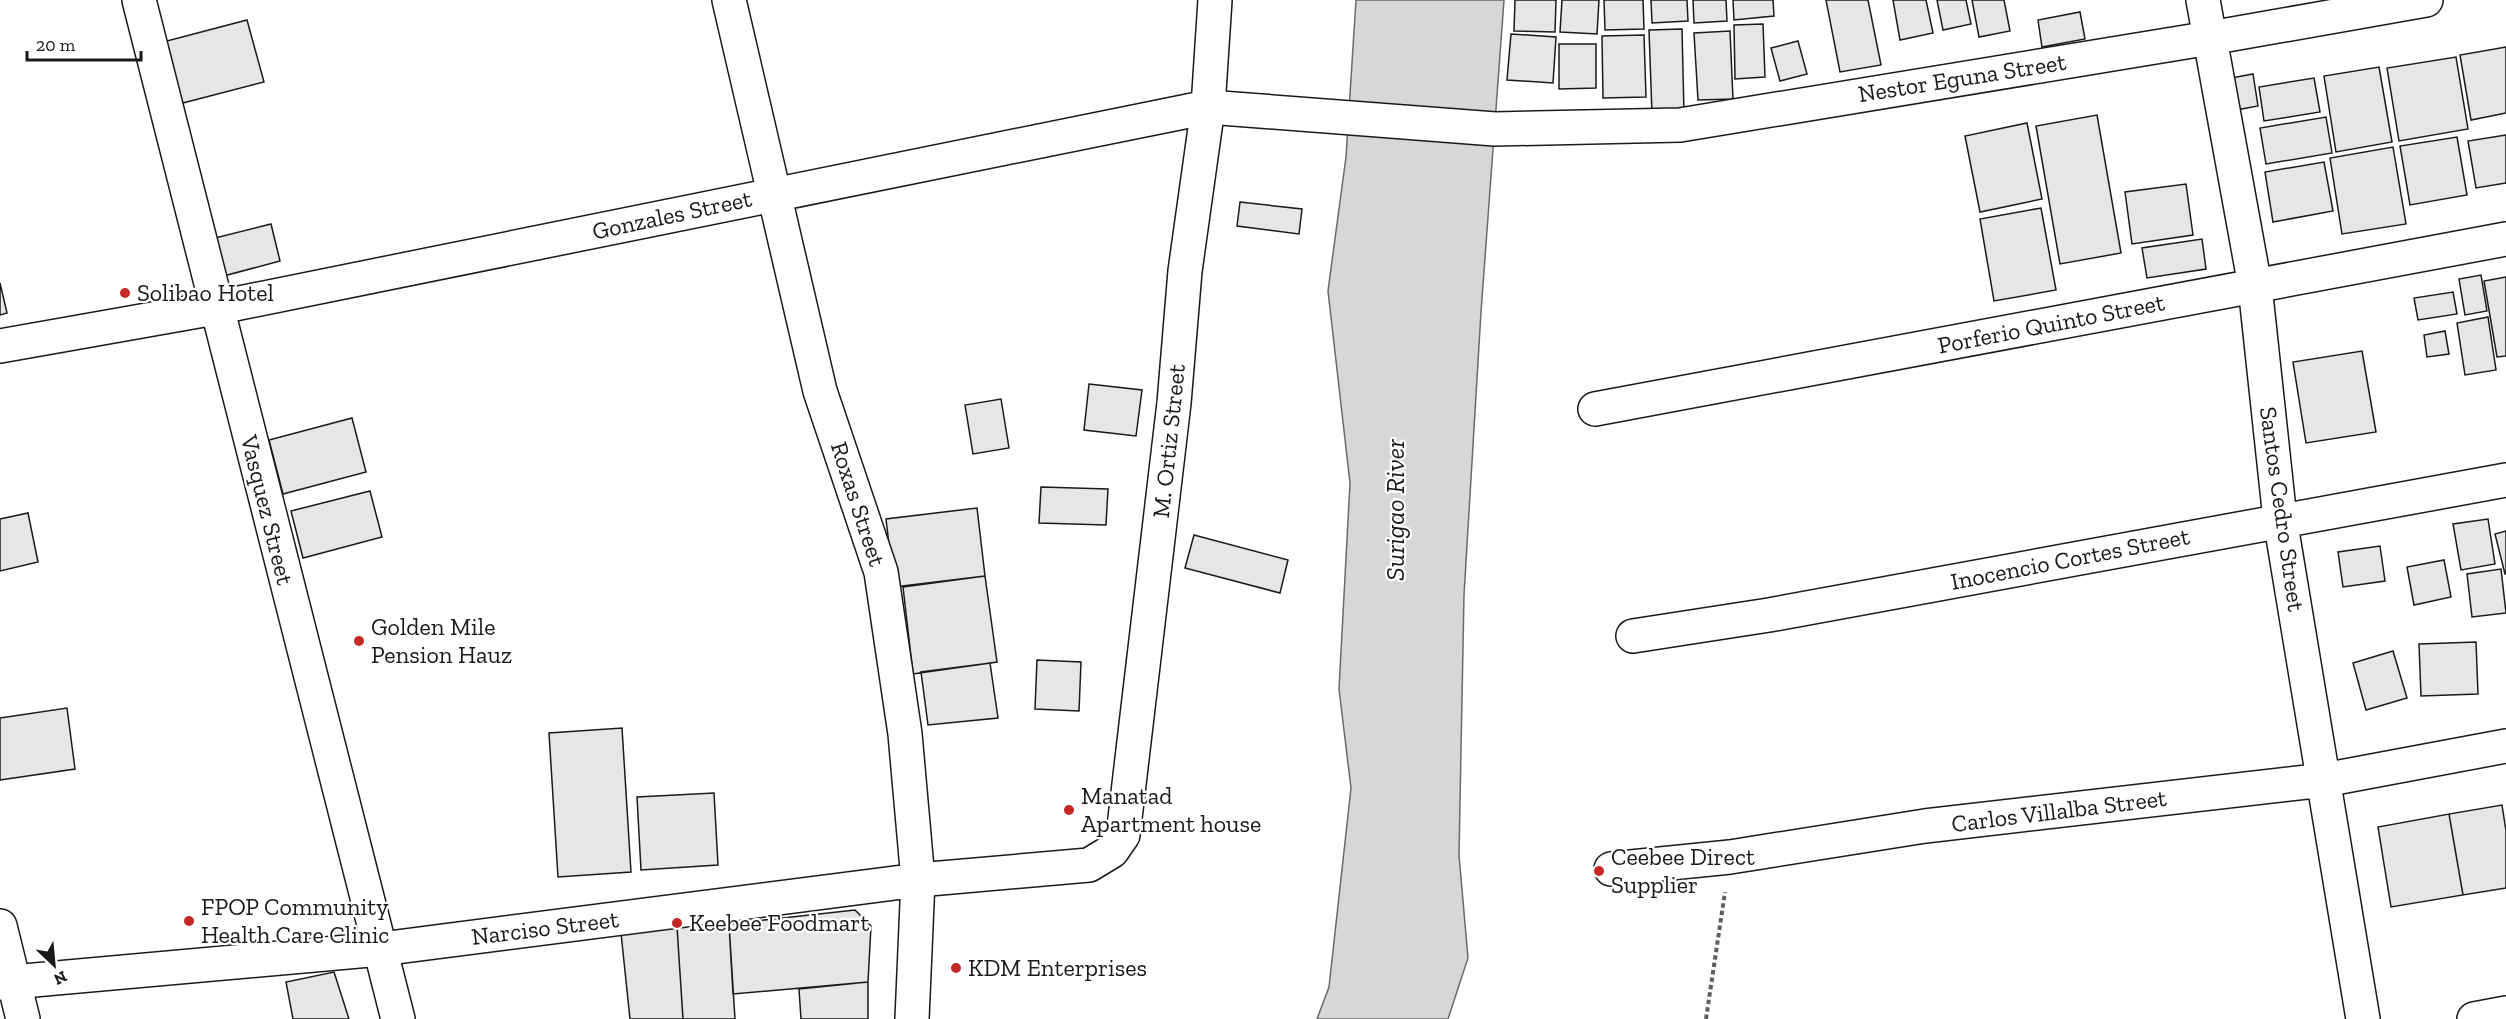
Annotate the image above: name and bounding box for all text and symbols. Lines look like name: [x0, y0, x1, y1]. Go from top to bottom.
scale bar: [27, 24, 141, 62]
text: 20 m: [36, 34, 76, 56]
street label: Nestor Eguna Street: [1856, 47, 2068, 108]
street label: Gonzales Street: [590, 183, 754, 246]
place label: Solibao Hotel: [137, 278, 274, 307]
marker: Solibao Hotel: [118, 286, 132, 300]
street label: Porferio Quinto Street: [1935, 287, 2167, 360]
street label: M. Ortiz Street: [1146, 362, 1191, 519]
street label: Santos Cedro Street: [2254, 405, 2311, 613]
street label: Vasquez Street: [235, 431, 300, 588]
street label: Roxas Street: [825, 438, 892, 570]
water label: Surigao River: [1379, 439, 1411, 581]
street label: Inocencio Cortes Street: [1948, 521, 2192, 596]
place label: Golden Mile Pension Hauz: [371, 612, 512, 669]
marker: Golden Mile Pension Hauz: [352, 634, 366, 648]
place label: Manatad Apartment house: [1081, 781, 1261, 838]
street label: Carlos Villalba Street: [1950, 783, 2168, 838]
marker: Manatad Apartment house: [1062, 803, 1076, 817]
place label: Ceebee Direct Supplier: [1611, 842, 1755, 899]
marker: Ceebee Direct Supplier: [1592, 864, 1606, 878]
place label: FPOP Community Health Care Clinic: [201, 892, 389, 949]
street label: Narciso Street: [470, 904, 620, 951]
place label: Keebee Foodmart: [689, 908, 869, 937]
marker: FPOP Community Health Care Clinic: [182, 914, 196, 928]
marker: Keebee Foodmart: [670, 916, 684, 930]
north arrow: [24, 935, 84, 995]
place label: KDM Enterprises: [968, 953, 1147, 982]
marker: KDM Enterprises: [949, 961, 963, 975]
text: N: [51, 967, 70, 989]

